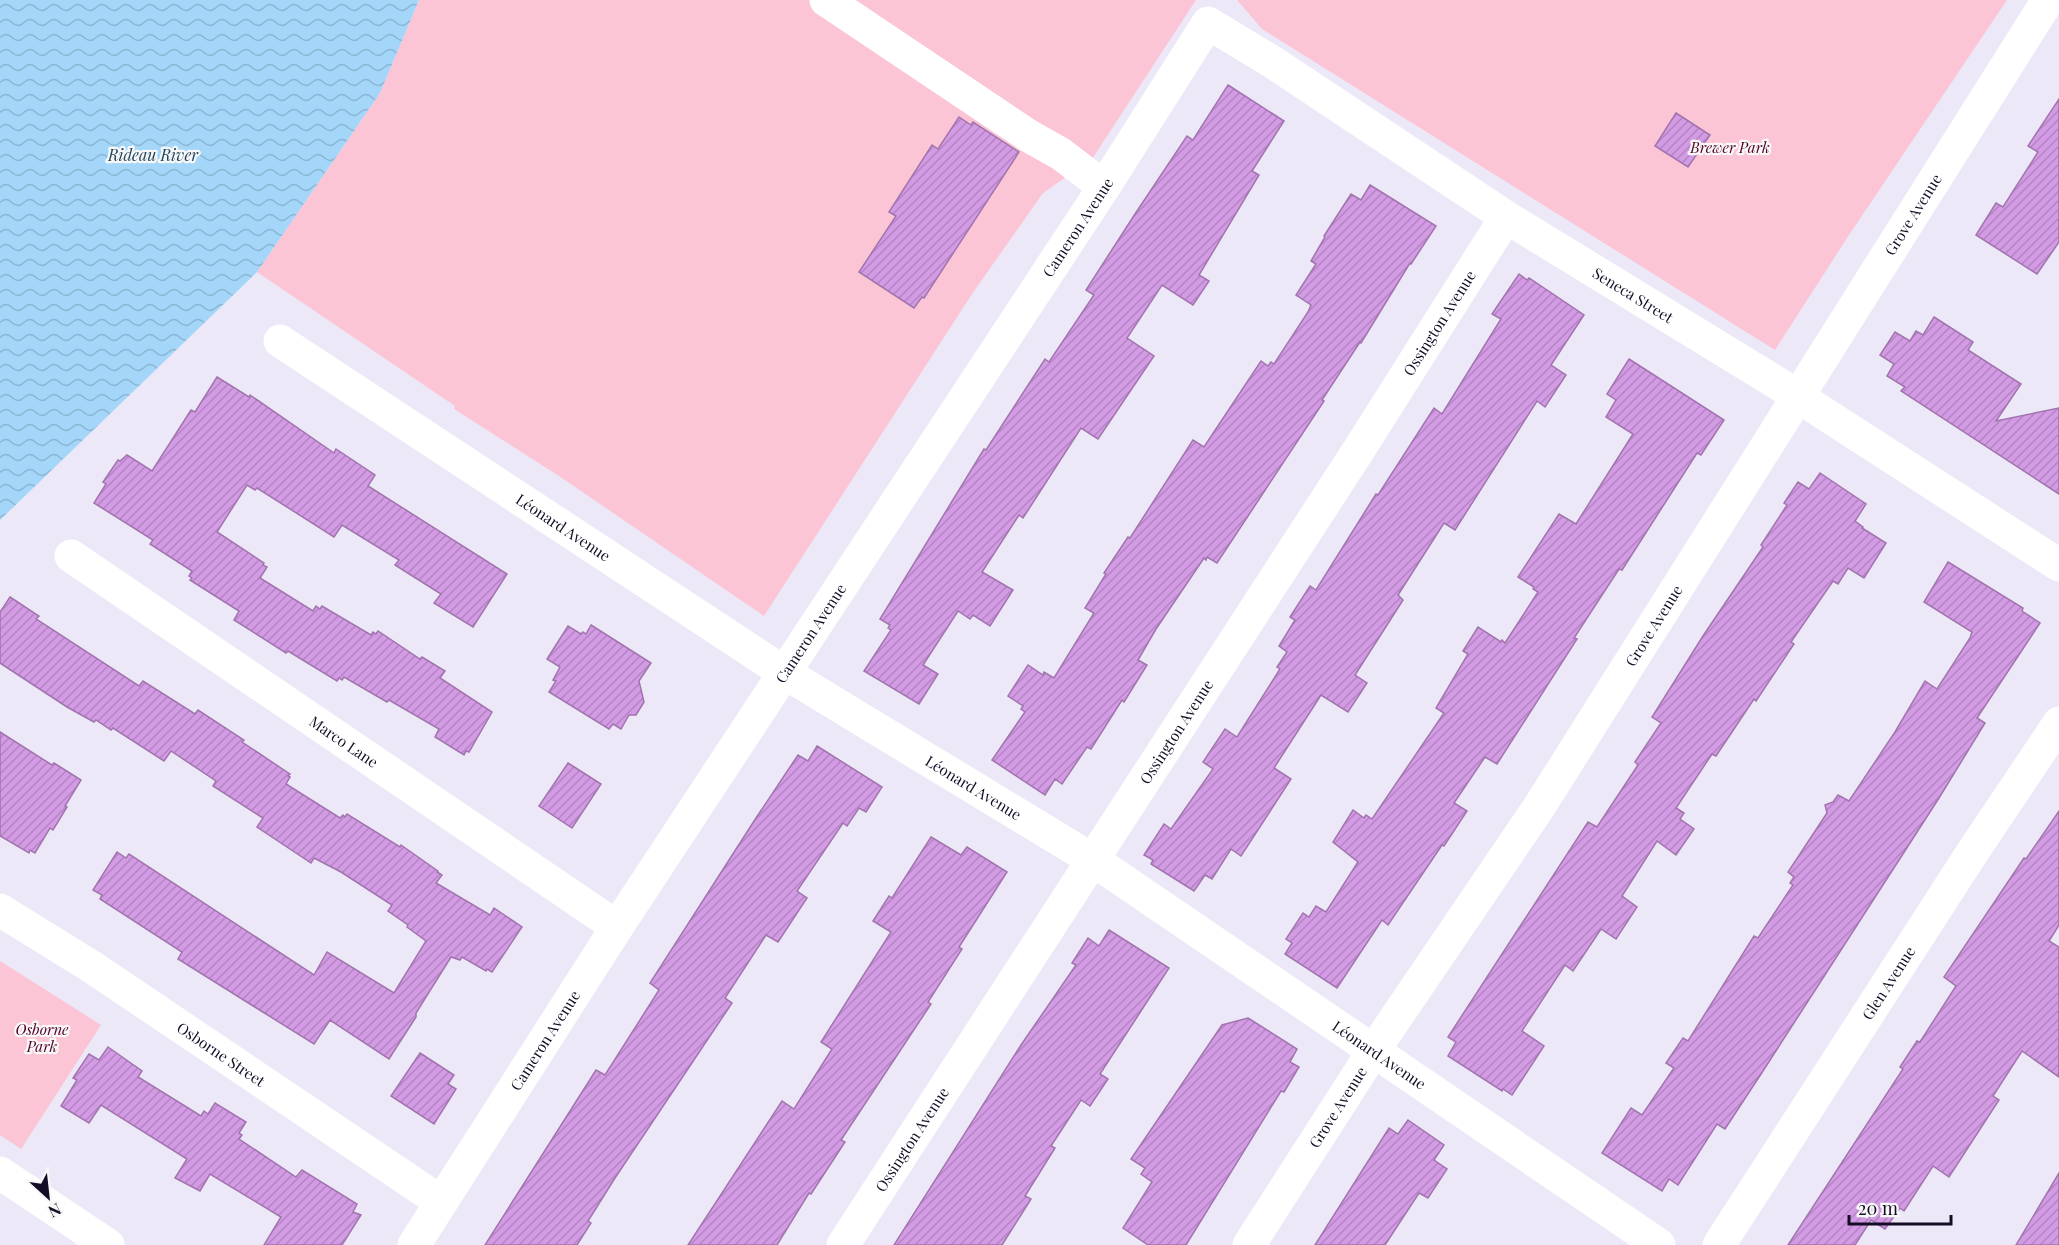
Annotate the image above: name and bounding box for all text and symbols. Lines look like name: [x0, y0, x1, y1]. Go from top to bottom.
park label: Brewer Park: [1689, 137, 1770, 157]
water label: Rideau River: [107, 144, 199, 165]
street label: Grove Avenue: [1880, 170, 1946, 259]
street label: Cameron Avenue: [1038, 174, 1117, 281]
street label: Seneca Street: [1589, 263, 1678, 327]
street label: Ossington Avenue: [1398, 266, 1480, 379]
street label: Léonard Avenue: [512, 489, 614, 566]
street label: Cameron Avenue: [770, 580, 850, 687]
street label: Grove Avenue: [1620, 581, 1687, 670]
street label: Ossington Avenue: [1135, 675, 1217, 788]
street label: Marco Lane: [306, 711, 382, 772]
street label: Léonard Avenue: [922, 751, 1025, 824]
street label: Glen Avenue: [1857, 942, 1919, 1024]
street label: Cameron Avenue: [505, 986, 584, 1094]
street label: Léonard Avenue: [1329, 1016, 1430, 1094]
street label: Osborne Street: [173, 1017, 270, 1091]
park label: Osborne Park: [15, 1019, 69, 1056]
street label: Grove Avenue: [1304, 1063, 1371, 1151]
street label: Ossington Avenue: [870, 1083, 953, 1195]
north arrow: [18, 1167, 78, 1227]
scale bar: [1849, 1188, 1951, 1226]
text: 20 m: [1858, 1196, 1898, 1220]
text: N: [45, 1199, 65, 1223]

